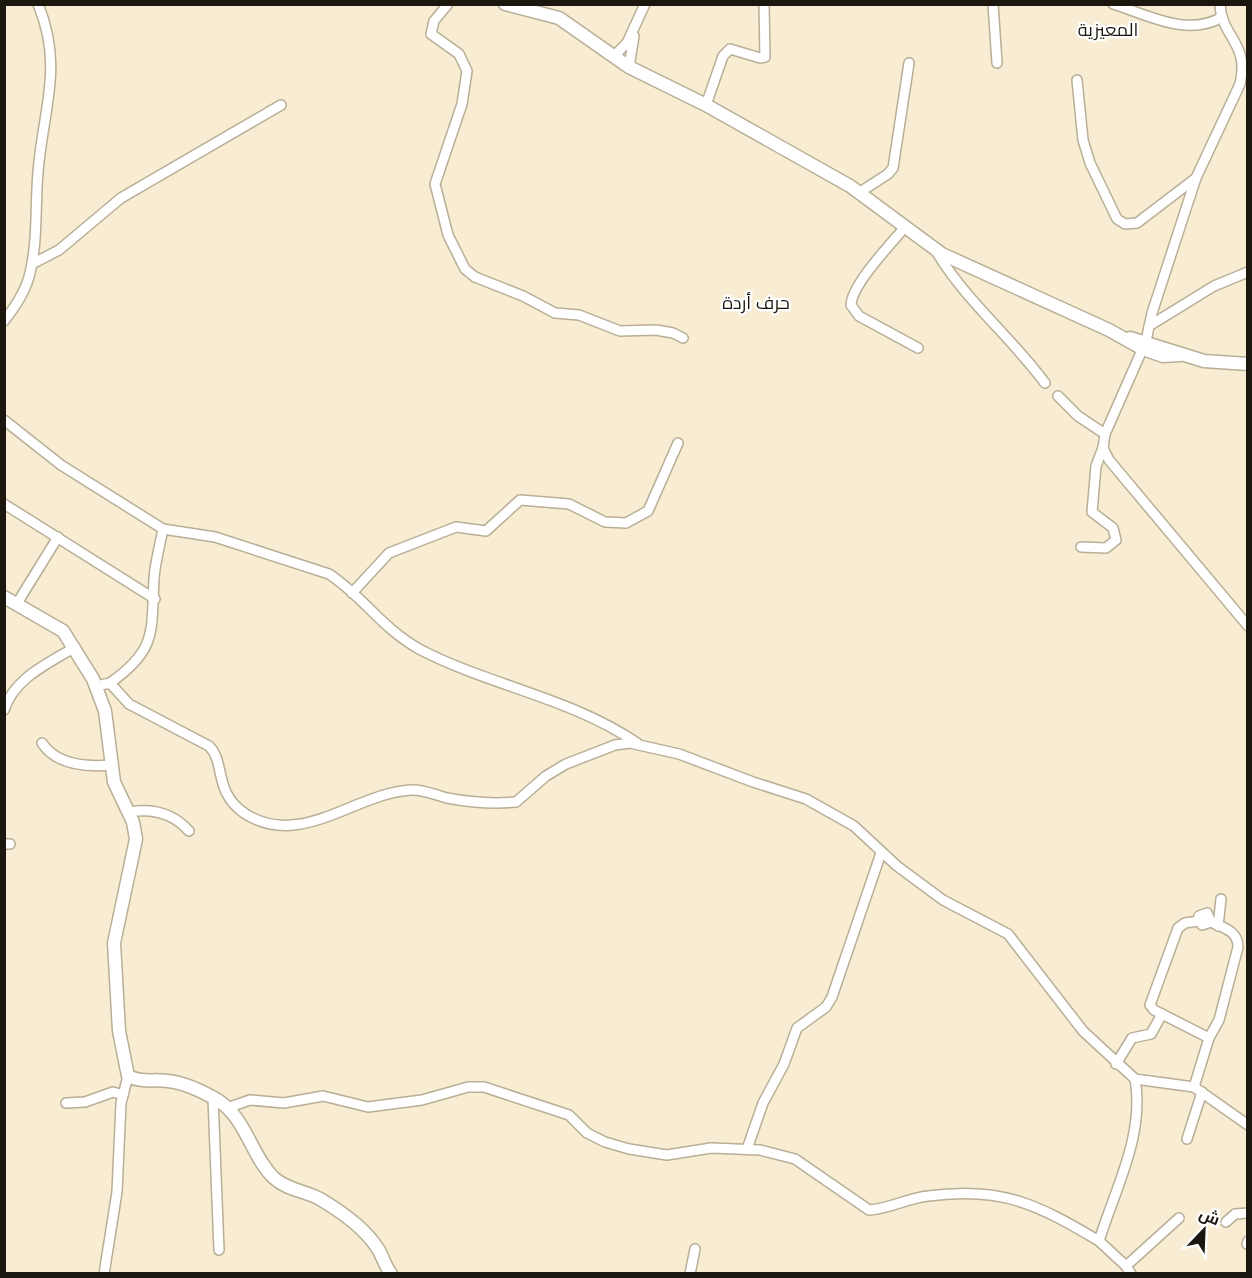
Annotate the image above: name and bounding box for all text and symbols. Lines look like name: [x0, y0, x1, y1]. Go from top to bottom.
district label: المعيزية: [1078, 18, 1138, 41]
district label: حرف أردة: [722, 291, 790, 314]
north arrow: [1174, 1200, 1234, 1260]
text: ش: [1197, 1203, 1223, 1229]

